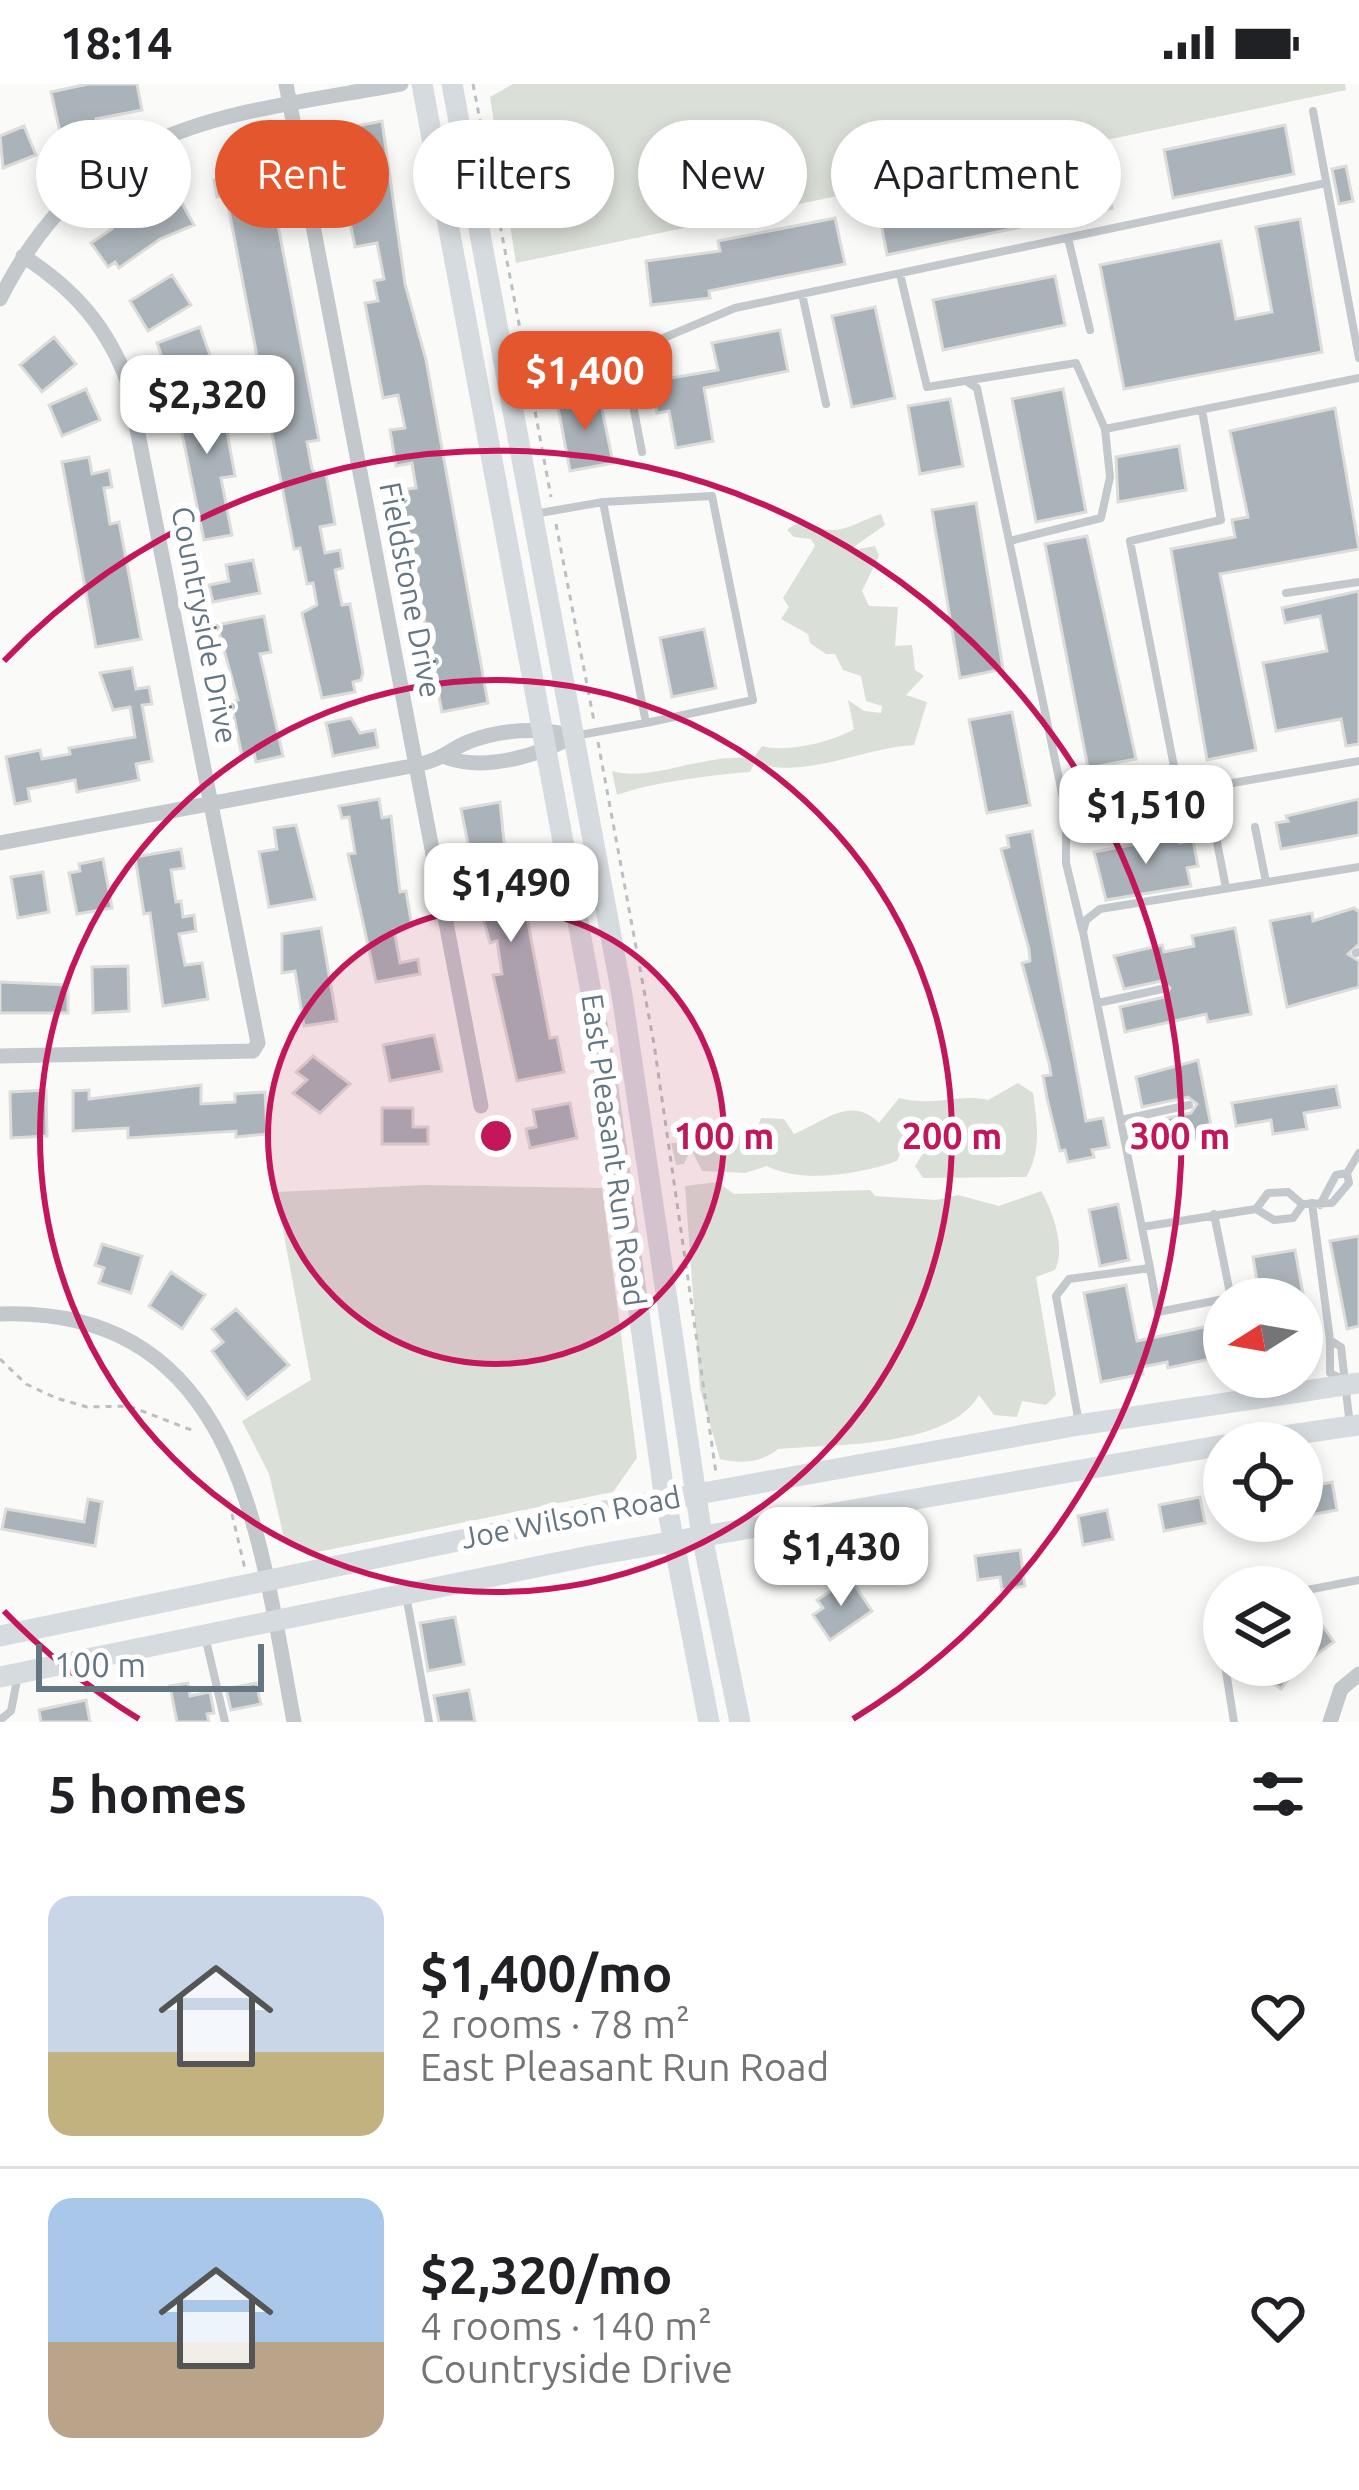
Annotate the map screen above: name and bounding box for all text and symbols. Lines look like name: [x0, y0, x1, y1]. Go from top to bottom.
text: 18:14: [60, 17, 173, 68]
chip: Buy: [36, 120, 191, 228]
chip: Rent: [215, 120, 389, 228]
chip: Filters: [413, 120, 614, 228]
chip: New: [638, 120, 807, 228]
chip: Apartment: [831, 120, 1121, 228]
pin: $1,400: [487, 331, 683, 433]
text: $1,400: [525, 348, 645, 391]
pin: $2,320: [109, 355, 305, 457]
text: $2,320: [147, 372, 267, 415]
street label: Fieldstone Drive: [373, 479, 449, 700]
street label: Countryside Drive: [165, 503, 245, 746]
pin: $1,510: [1048, 765, 1244, 867]
text: $1,510: [1086, 782, 1206, 825]
pin: $1,490: [413, 843, 609, 945]
text: $1,490: [451, 860, 571, 903]
street label: East Pleasant Run Road: [575, 992, 653, 1308]
centre of rings: [475, 1115, 517, 1157]
text: 100 m: [674, 1115, 774, 1156]
text: 200 m: [902, 1115, 1002, 1156]
text: 300 m: [1130, 1115, 1230, 1156]
north arrow: [1203, 1278, 1323, 1398]
map controls: [1203, 1278, 1323, 1686]
button: locate: [1203, 1422, 1323, 1542]
street label: Joe Wilson Road: [458, 1479, 683, 1555]
pin: $1,430: [743, 1507, 939, 1609]
text: $1,430: [781, 1524, 901, 1567]
button: layers: [1203, 1566, 1323, 1686]
scale bar: [36, 1638, 264, 1691]
text: 100 m: [54, 1646, 146, 1683]
icon: filters: [1245, 1761, 1311, 1827]
text: 5 homes: [48, 1765, 247, 1823]
icon: home: [144, 1944, 288, 2088]
text: $1,400/mo: [420, 1944, 672, 2002]
icon: heart: [1245, 1983, 1311, 2049]
text: 2 rooms · 78 m²: [420, 2002, 690, 2045]
text: East Pleasant Run Road: [420, 2045, 829, 2088]
icon: home: [144, 2246, 288, 2390]
text: $2,320/mo: [420, 2246, 672, 2304]
icon: heart: [1245, 2285, 1311, 2351]
text: 4 rooms · 140 m²: [420, 2304, 712, 2347]
text: Countryside Drive: [420, 2347, 733, 2390]

